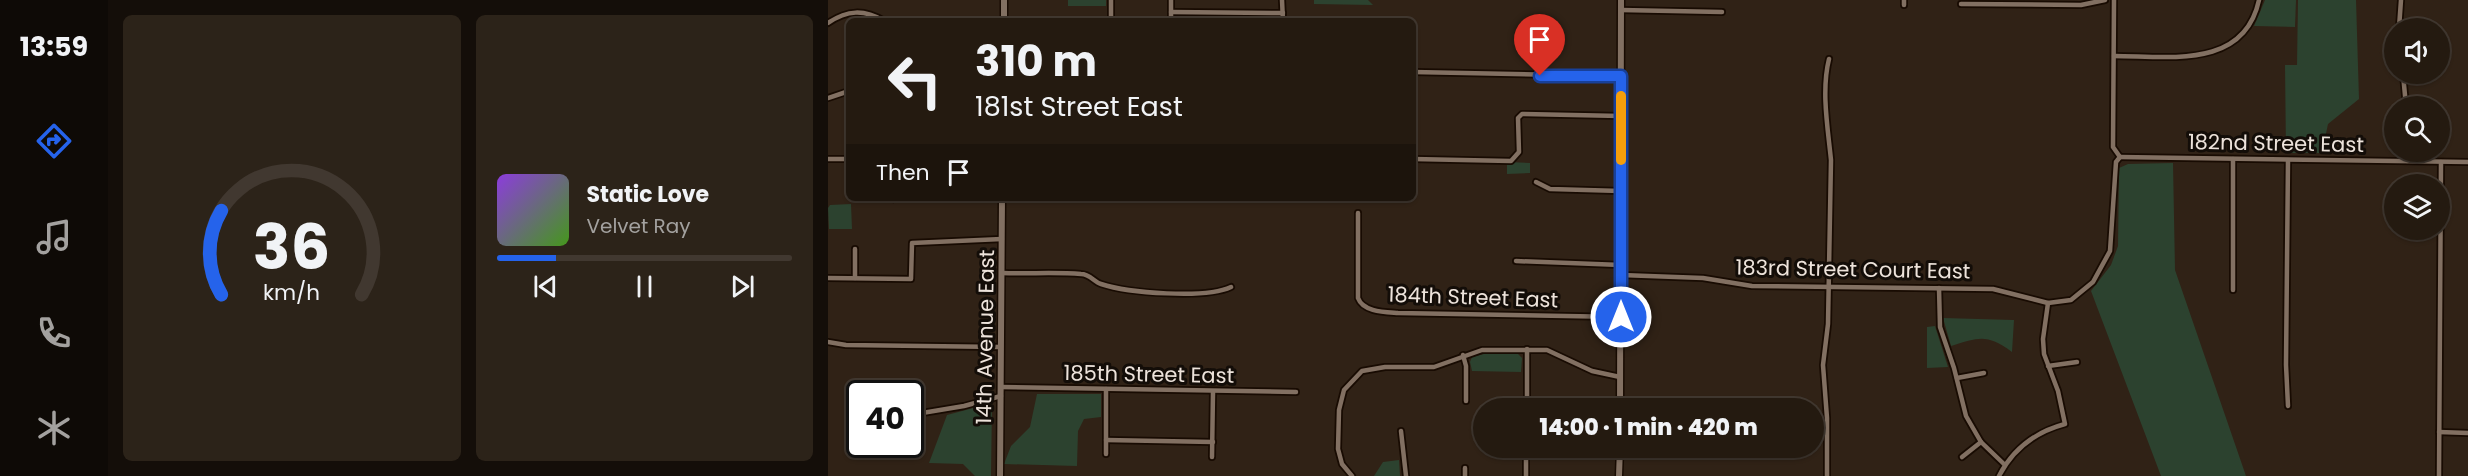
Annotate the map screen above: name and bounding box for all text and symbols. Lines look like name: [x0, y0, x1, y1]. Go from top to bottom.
pin: [1514, 14, 1565, 76]
map controls: [2384, 18, 2450, 240]
button: sound: [2384, 18, 2450, 84]
icon: arrive: [1523, 23, 1556, 56]
text: 13:59: [20, 28, 88, 65]
text: 310 m: [975, 32, 1097, 91]
icon: left: [876, 42, 954, 120]
text: 181st Street East: [975, 88, 1183, 125]
button: search: [2384, 96, 2450, 162]
icon: directions: [33, 120, 75, 162]
street label: 182nd Street East: [2188, 127, 2364, 159]
icon: arrive: [942, 156, 975, 189]
text: Then: [876, 157, 930, 188]
button: layers: [2384, 174, 2450, 240]
text: Static Love: [587, 179, 709, 210]
text: 36: [253, 203, 330, 291]
text: Velvet Ray: [587, 212, 691, 240]
icon: music: [33, 216, 75, 258]
street label: 14th Avenue East: [969, 249, 1001, 425]
street label: 183rd Street Court East: [1735, 252, 1971, 286]
icon: previous: [529, 270, 562, 303]
icon: pause: [628, 270, 661, 303]
icon: next: [726, 270, 759, 303]
text: km/h: [263, 277, 320, 308]
street label: 184th Street East: [1387, 280, 1559, 314]
position arrow: [1589, 285, 1653, 349]
icon: phone: [33, 312, 75, 354]
street label: 185th Street East: [1063, 358, 1235, 390]
speed limit sign: 40: [846, 380, 924, 458]
icon: climate: [33, 407, 75, 449]
text: 14:00 · 1 min · 420 m: [1539, 412, 1758, 443]

